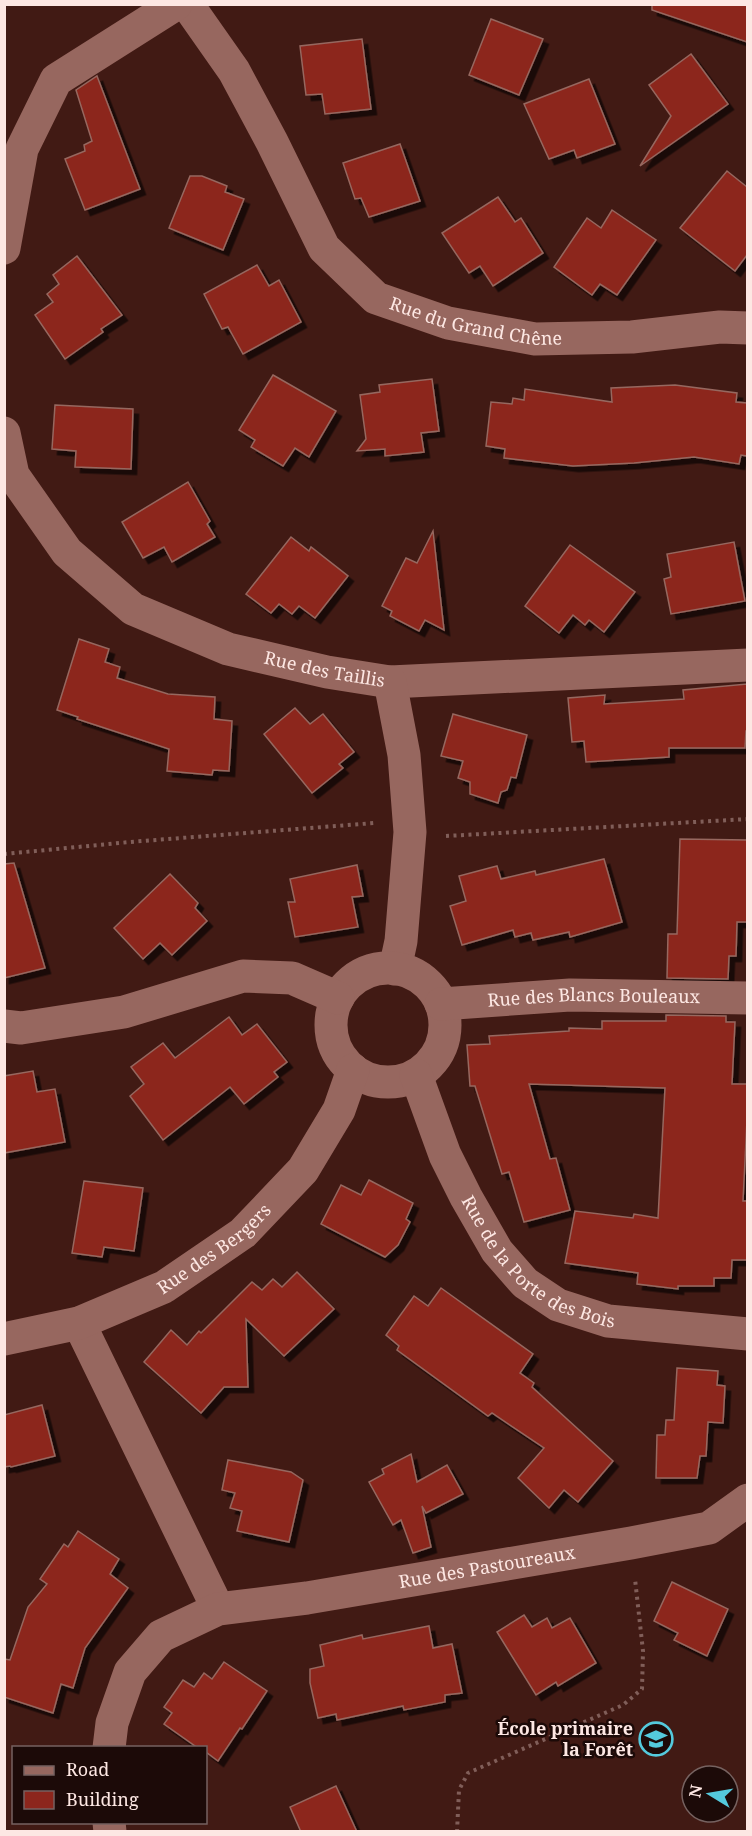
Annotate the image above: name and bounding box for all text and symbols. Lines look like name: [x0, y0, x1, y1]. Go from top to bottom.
street label: Rue du Grand Chêne: [387, 291, 562, 350]
street label: Rue des Taillis: [262, 645, 387, 692]
street label: Rue des Blancs Bouleaux: [487, 982, 701, 1012]
street label: Rue de la Porte des Bois: [457, 1191, 616, 1333]
street label: Rue des Bergers: [152, 1198, 276, 1299]
street label: Rue des Pastoureaux: [397, 1540, 577, 1593]
place label: École primaire la Forêt: [497, 1716, 633, 1761]
school or university icon: École primaire la Forêt: [638, 1721, 674, 1757]
legend: [12, 1746, 207, 1824]
text: Road: [66, 1757, 109, 1781]
north arrow: [680, 1764, 740, 1824]
text: N: [683, 1782, 707, 1799]
text: Building: [66, 1787, 139, 1811]

